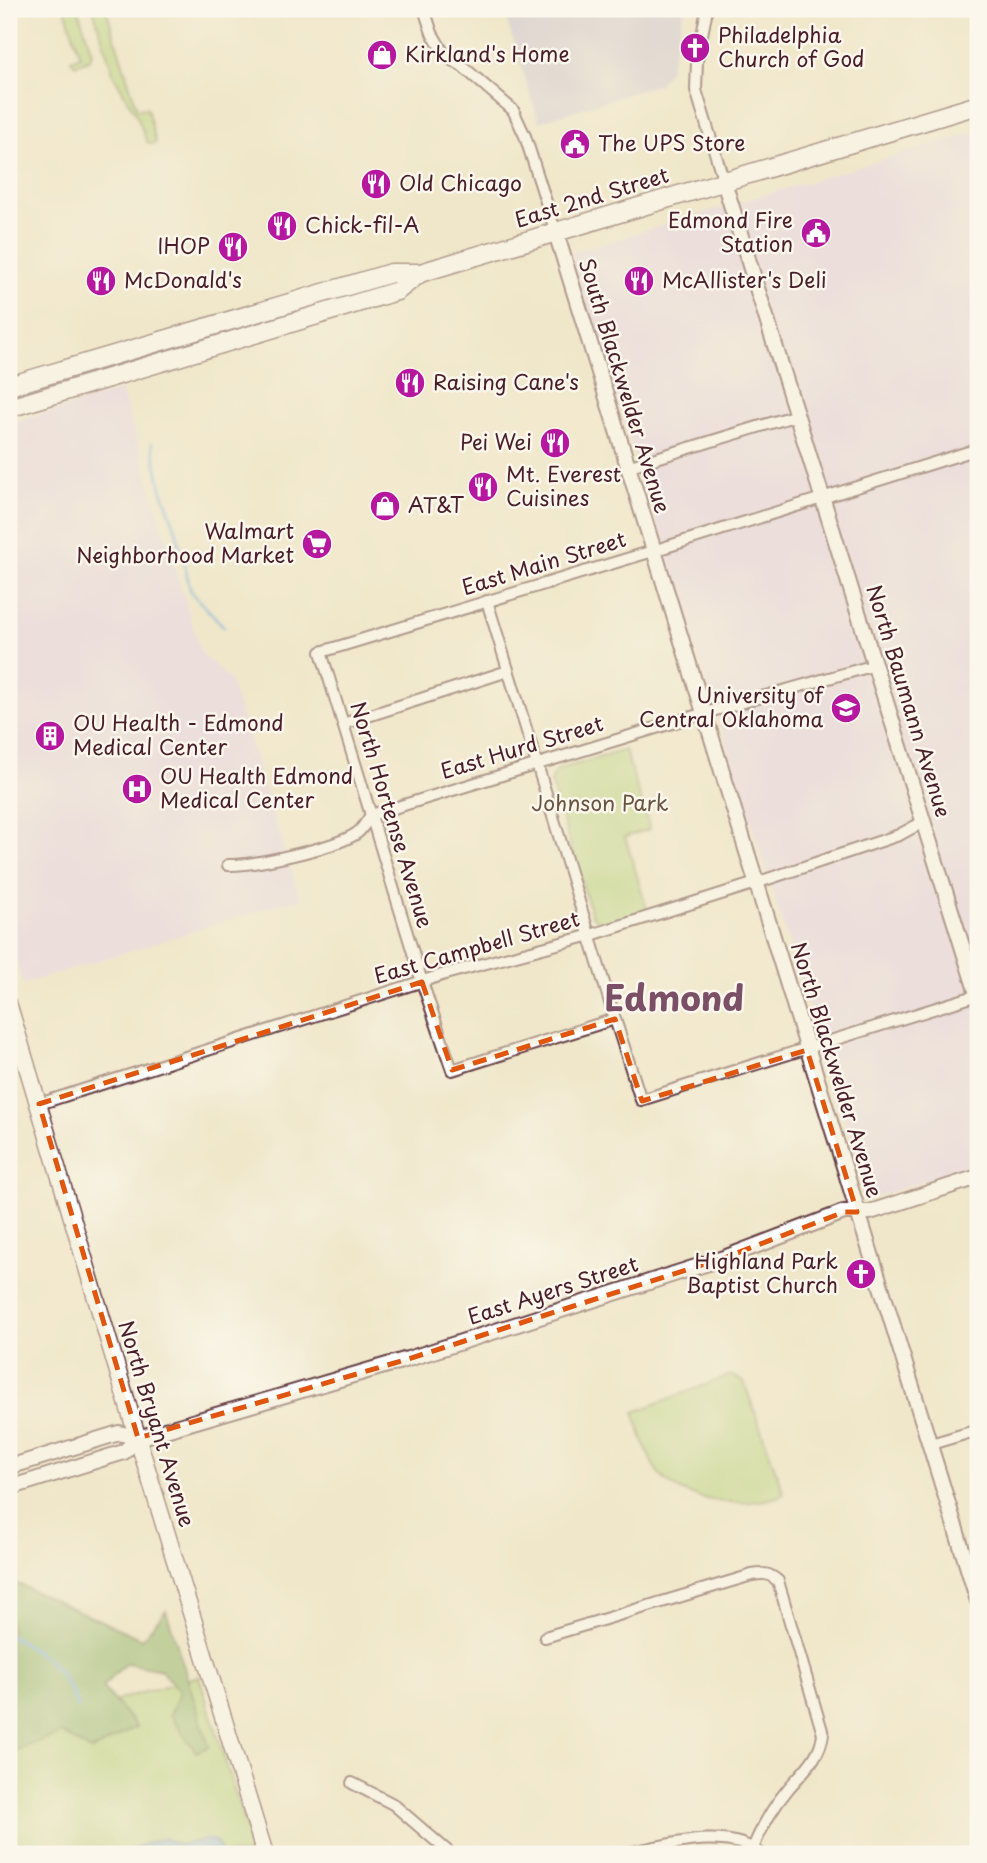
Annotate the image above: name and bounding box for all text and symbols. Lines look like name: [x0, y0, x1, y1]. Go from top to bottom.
place label: Philadelphia Church of God: [718, 18, 864, 74]
church icon: Philadelphia Church of God: [678, 31, 712, 65]
place label: Kirkland's Home: [405, 37, 570, 69]
shop icon: Kirkland's Home: [365, 38, 399, 72]
place label: The UPS Store: [598, 126, 745, 158]
public building icon: The UPS Store: [558, 127, 592, 161]
street label: East 2nd Street: [510, 157, 672, 235]
place label: Old Chicago: [399, 166, 522, 198]
restaurant icon: Old Chicago: [359, 167, 393, 201]
place label: Edmond Fire Station: [668, 203, 793, 259]
place label: Chick-fil-A: [305, 208, 419, 240]
restaurant icon: Chick-fil-A: [265, 209, 299, 243]
public building icon: Edmond Fire Station: [799, 216, 833, 250]
place label: IHOP: [157, 229, 210, 261]
restaurant icon: IHOP: [216, 230, 250, 264]
street label: South Blackwelder Avenue: [572, 254, 680, 517]
place label: McDonald's: [124, 263, 242, 295]
place label: McAllister's Deli: [662, 263, 827, 295]
restaurant icon: McDonald's: [84, 264, 118, 298]
restaurant icon: McAllister's Deli: [622, 264, 656, 298]
place label: Raising Cane's: [433, 365, 579, 397]
restaurant icon: Raising Cane's: [393, 366, 427, 400]
place label: Pei Wei: [460, 425, 532, 457]
restaurant icon: Pei Wei: [538, 426, 572, 460]
place label: Mt. Everest Cuisines: [506, 457, 621, 513]
restaurant icon: Mt. Everest Cuisines: [466, 470, 500, 504]
place label: AT&T: [408, 488, 465, 520]
shop icon: AT&T: [368, 489, 402, 523]
place label: Walmart Neighborhood Market: [76, 514, 294, 570]
street label: East Main Street: [457, 522, 629, 602]
supermarket icon: Walmart Neighborhood Market: [300, 527, 334, 561]
street label: North Baumann Avenue: [859, 580, 960, 820]
place label: University of Central Oklahoma: [639, 678, 825, 734]
school or university icon: University of Central Oklahoma: [829, 691, 863, 725]
street label: North Hortense Avenue: [343, 697, 443, 932]
place label: OU Health - Edmond Medical Center: [73, 706, 284, 762]
street label: East Hurd Street: [436, 706, 607, 786]
building icon: OU Health - Edmond Medical Center: [33, 719, 67, 753]
place label: OU Health Edmond Medical Center: [160, 759, 353, 815]
hospital icon: OU Health Edmond Medical Center: [120, 772, 154, 806]
park label: Johnson Park: [531, 786, 669, 818]
street label: East Campbell Street: [370, 901, 583, 991]
street label: North Blackwelder Avenue: [784, 938, 892, 1201]
district label: Edmond: [604, 970, 744, 1023]
place label: Highland Park Baptist Church: [686, 1244, 838, 1300]
street label: East Ayers Street: [463, 1246, 642, 1332]
church icon: Highland Park Baptist Church: [844, 1257, 878, 1291]
street label: North Bryant Avenue: [111, 1316, 205, 1531]

